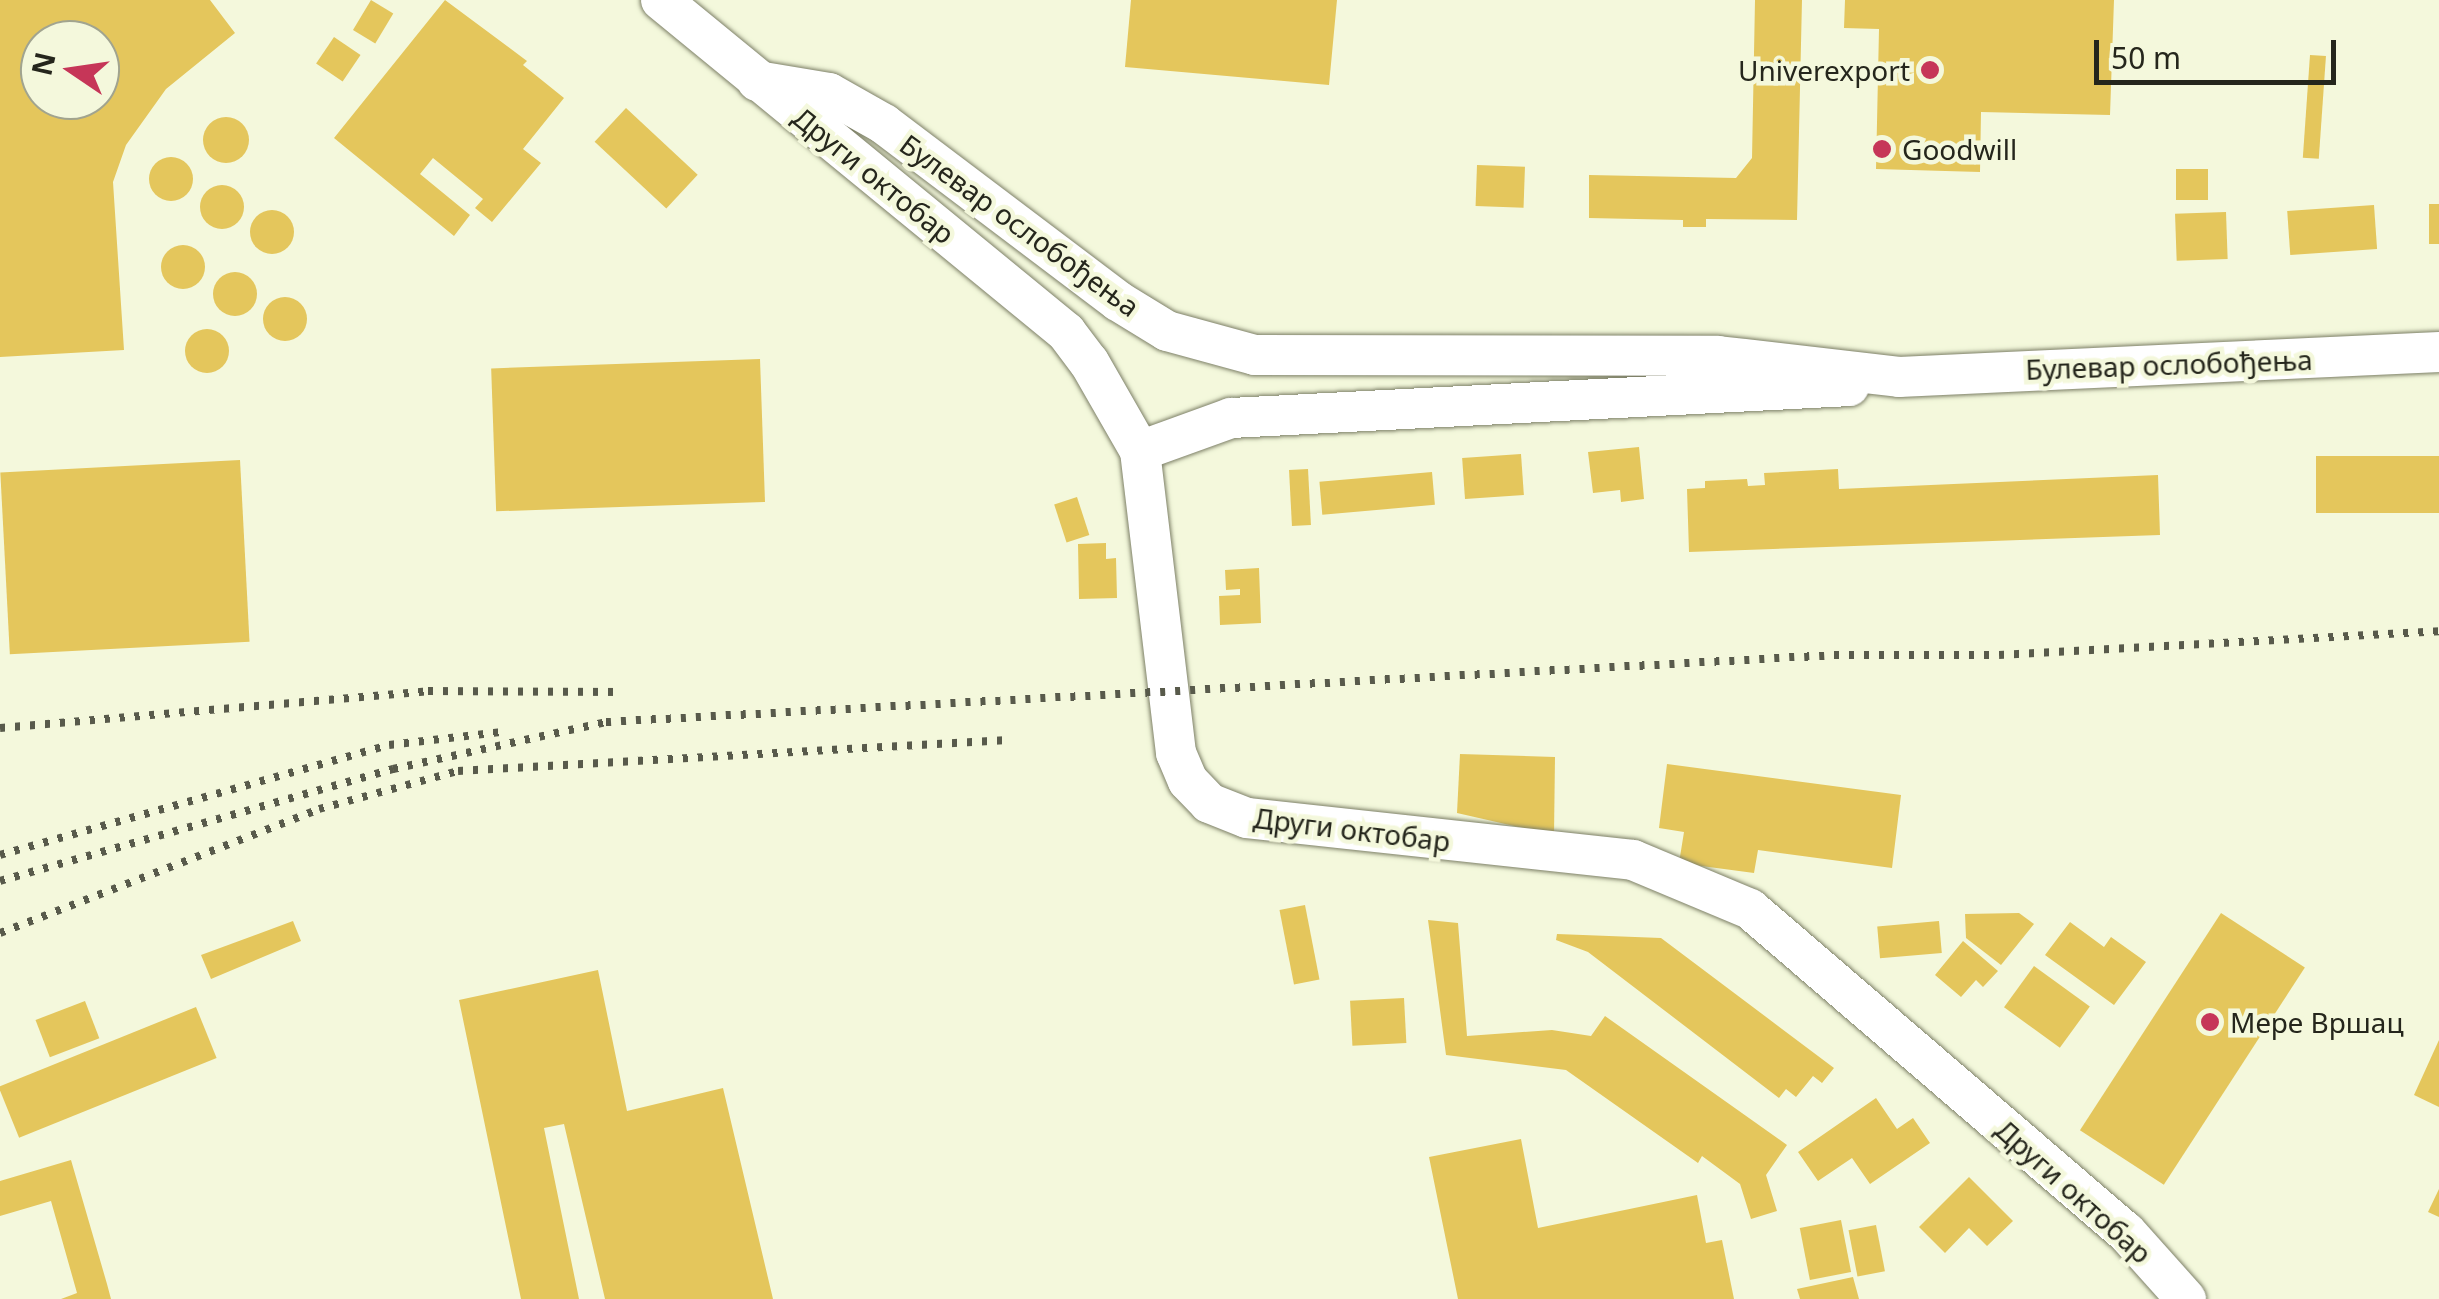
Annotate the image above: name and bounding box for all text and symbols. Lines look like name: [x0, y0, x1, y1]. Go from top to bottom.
north arrow: [20, 20, 120, 120]
scale bar: [2099, 20, 2342, 82]
text: 50 m: [2111, 37, 2181, 78]
text: N: [22, 48, 64, 79]
place label: Univerexport: [1738, 53, 1910, 87]
marker: Univerexport: [1919, 59, 1941, 81]
street label: Други октобар: [787, 100, 961, 250]
street label: Булевар ослобођења: [894, 127, 1146, 323]
place label: Goodwill: [1902, 132, 2017, 166]
marker: Goodwill: [1871, 138, 1893, 160]
street label: Булевар ослобођења: [2025, 342, 2313, 386]
street label: Други октобар: [1252, 800, 1452, 858]
place label: Мере Вршац: [2230, 1005, 2404, 1039]
marker: Мере Вршац: [2199, 1011, 2221, 1033]
street label: Други октобар: [1989, 1112, 2159, 1270]

